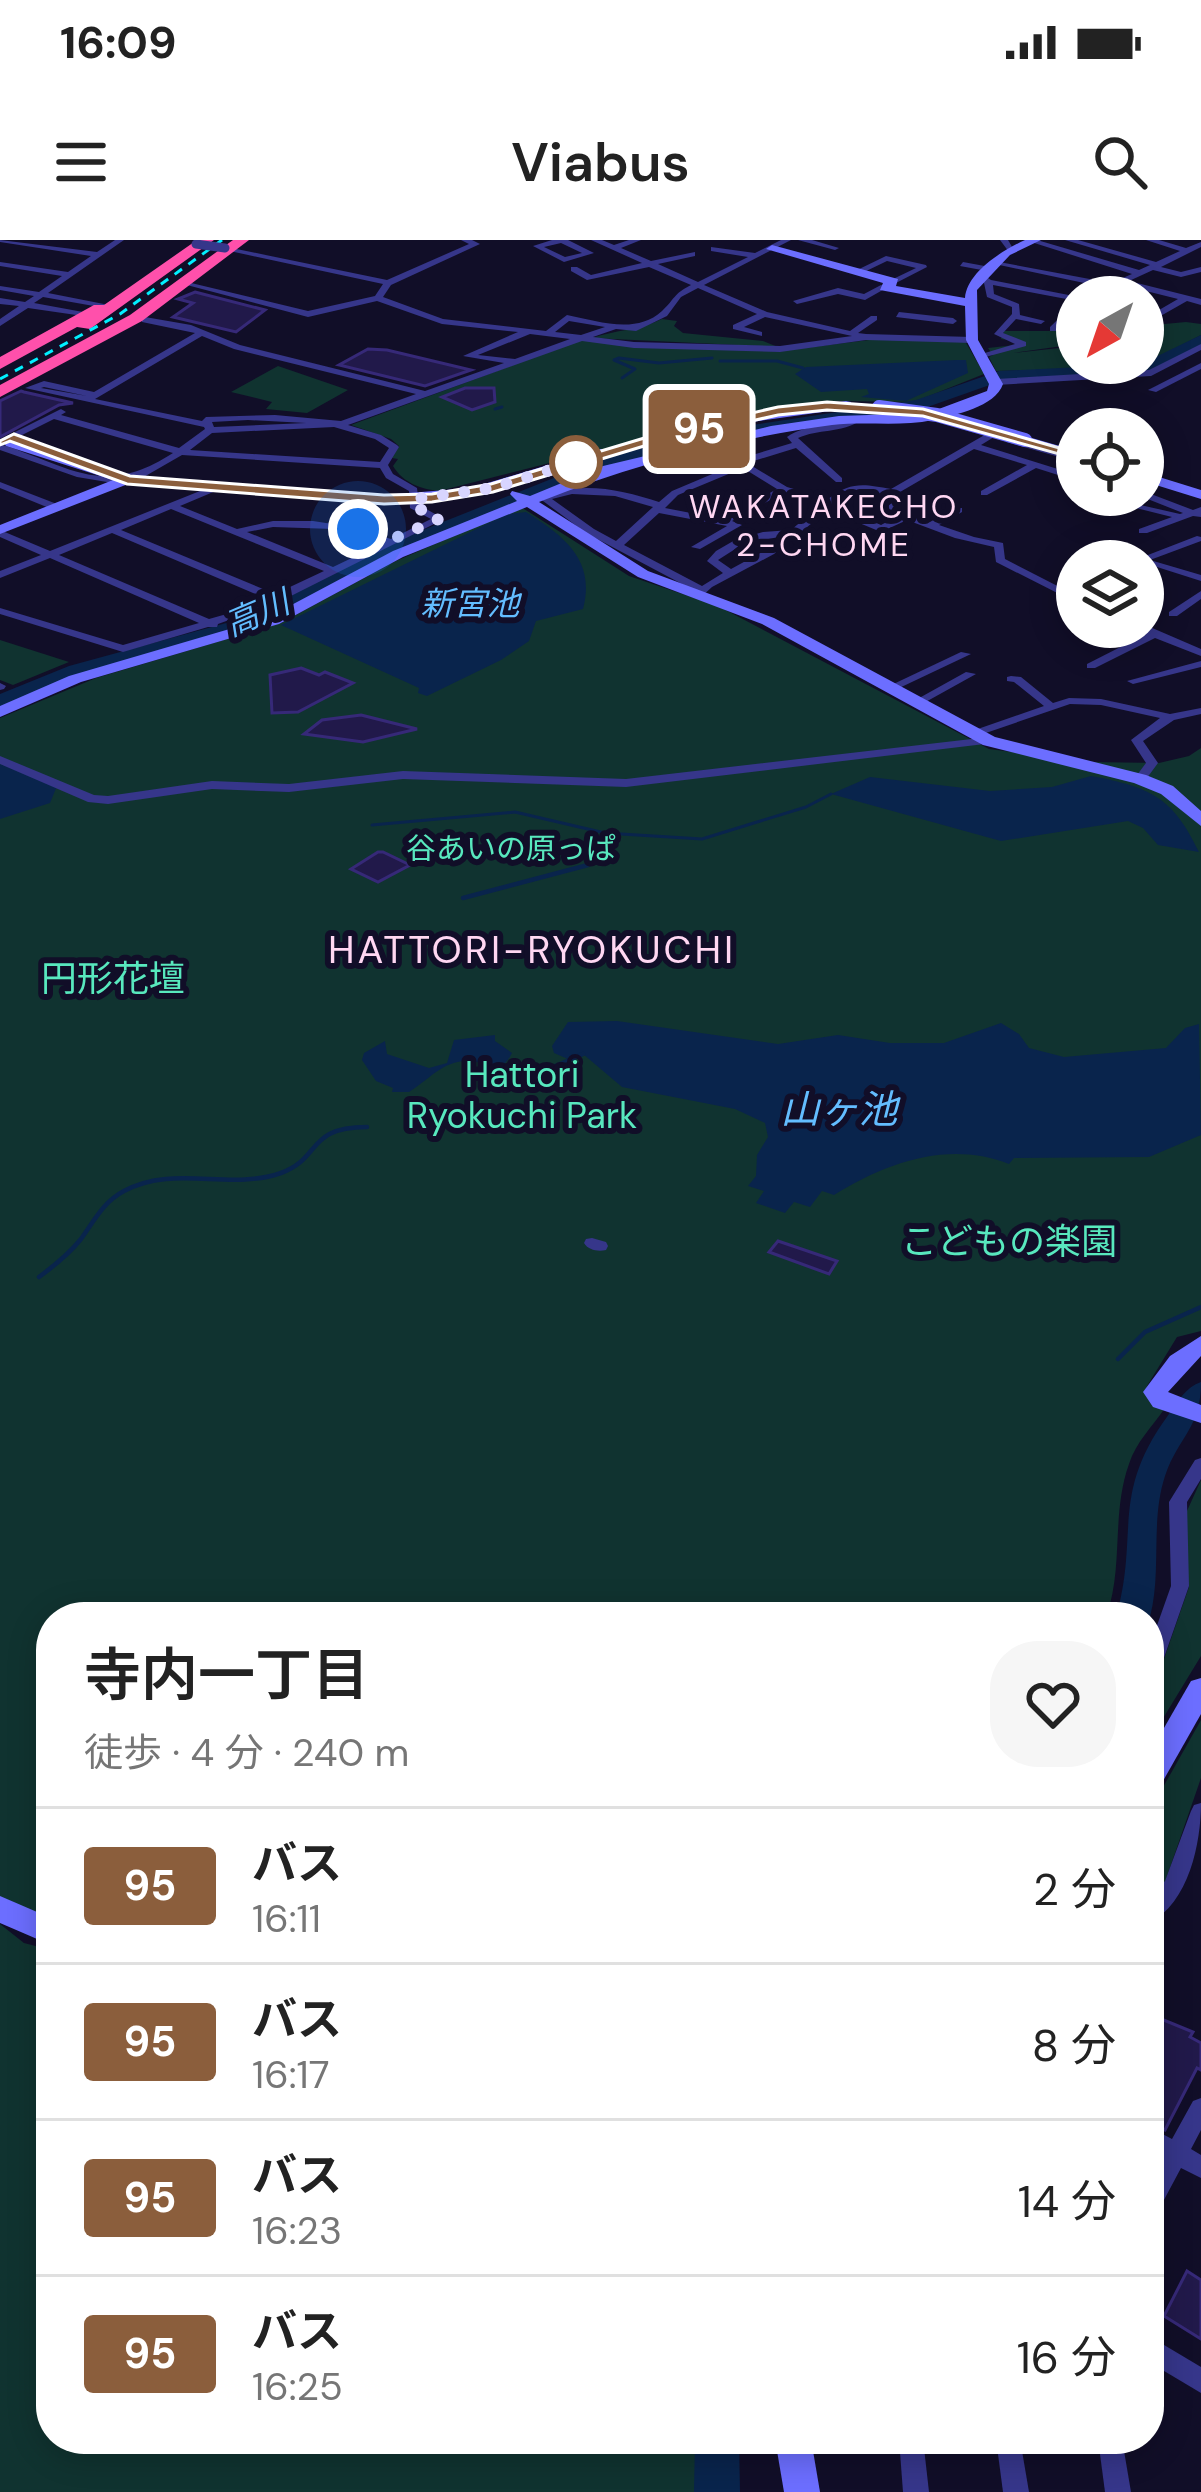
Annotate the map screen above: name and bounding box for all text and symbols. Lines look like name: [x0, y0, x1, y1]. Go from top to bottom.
text: 16:09: [60, 13, 177, 72]
text: Viabus: [511, 127, 690, 198]
icon: menu: [48, 129, 114, 195]
icon: search: [1087, 129, 1153, 195]
north arrow: [1056, 276, 1164, 384]
map controls: [1056, 276, 1164, 648]
line badge: 95: [645, 390, 753, 468]
text: 95: [673, 401, 725, 456]
button: locate: [1056, 408, 1164, 516]
unlabelled marker: [551, 437, 601, 487]
district label: WAKATAKECHO 2-CHOME: [689, 485, 959, 566]
your location: [328, 499, 388, 559]
button: layers: [1056, 540, 1164, 648]
water label: 高川: [218, 579, 299, 646]
water label: 新宮池: [421, 582, 523, 625]
park label: 谷あいの原っぱ: [406, 829, 616, 868]
district label: HATTORI-RYOKUCHI: [328, 924, 736, 975]
park label: 円形花壇: [41, 955, 185, 1002]
park label: Hattori Ryokuchi Park: [407, 1051, 637, 1139]
water label: 山ヶ池: [780, 1084, 901, 1135]
park label: こどもの楽園: [901, 1218, 1117, 1265]
text: 寺内一丁目: [84, 1638, 369, 1713]
button: heart: [990, 1641, 1116, 1767]
text: 徒歩 · 4 分 · 240 m: [84, 1727, 409, 1778]
text: バス: [252, 1834, 342, 1893]
text: 95: [124, 1858, 176, 1913]
text: 2 分: [1033, 1860, 1116, 1919]
text: 16:11: [252, 1893, 321, 1944]
text: バス: [252, 1990, 342, 2049]
text: 95: [124, 2014, 176, 2069]
text: 8 分: [1032, 2016, 1116, 2075]
text: 16:17: [252, 2049, 330, 2100]
text: バス: [252, 2146, 342, 2205]
text: 95: [124, 2170, 176, 2225]
text: 14 分: [1018, 2172, 1116, 2231]
text: 16:23: [252, 2205, 342, 2256]
text: バス: [252, 2302, 342, 2361]
text: 95: [124, 2326, 176, 2381]
text: 16 分: [1017, 2328, 1116, 2387]
text: 16:25: [252, 2361, 343, 2412]

